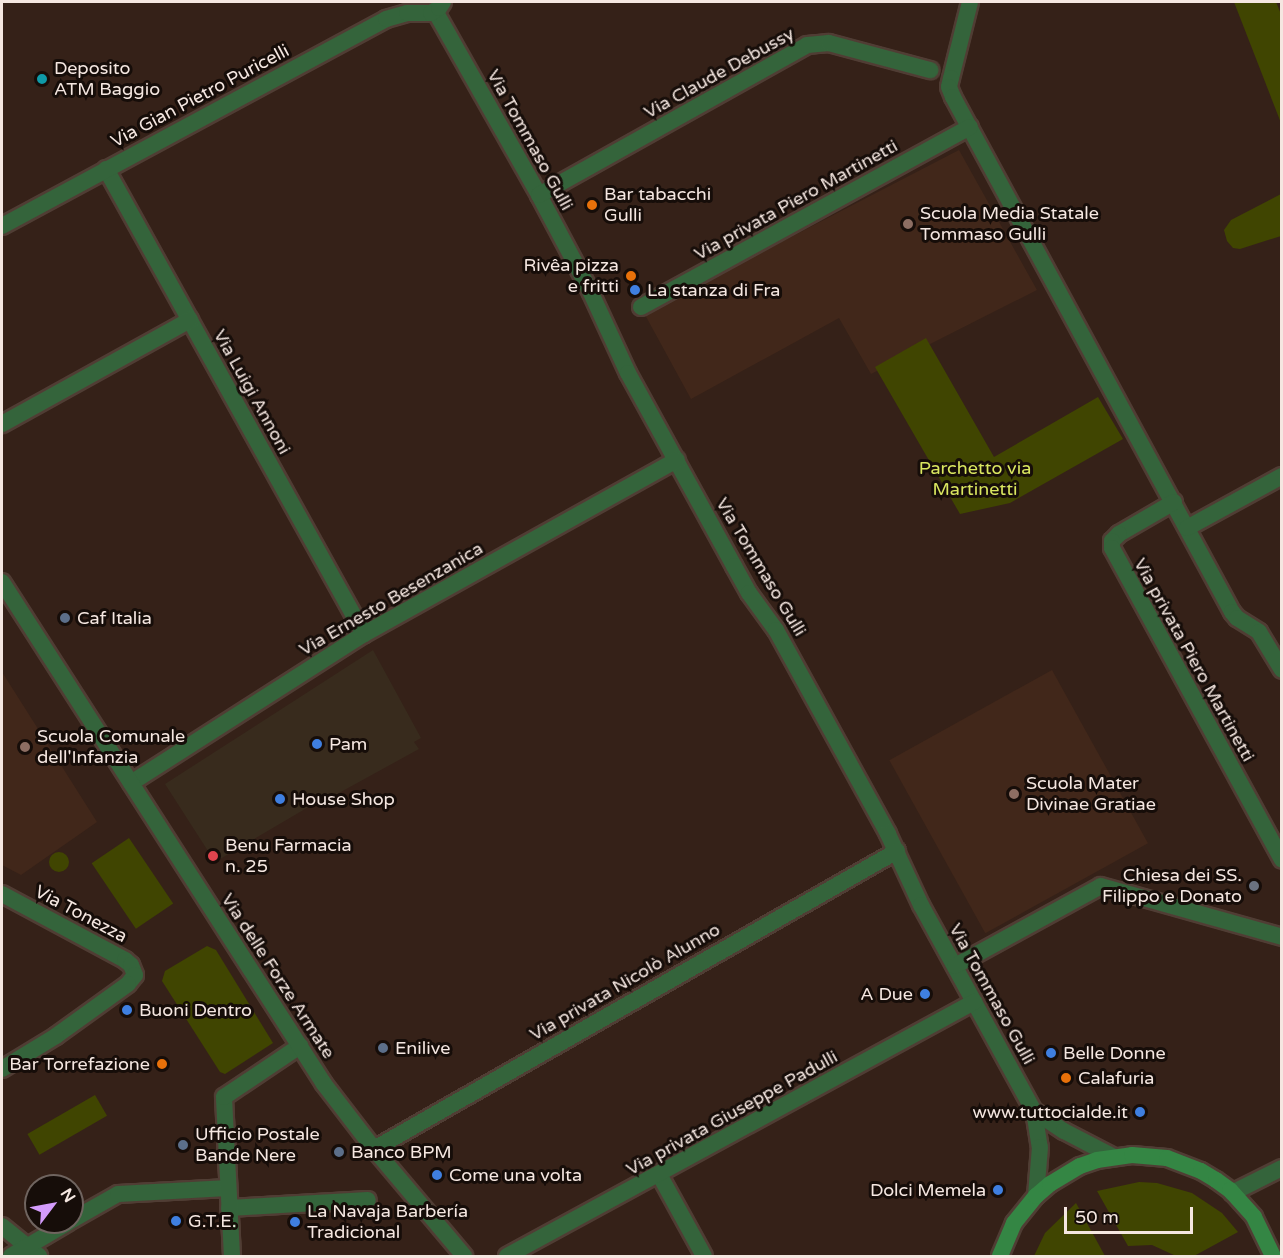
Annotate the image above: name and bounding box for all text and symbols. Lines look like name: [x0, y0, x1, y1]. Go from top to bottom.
street label: Via Claude Debussy: [640, 23, 798, 123]
street label: Via Gian Pietro Puricelli: [107, 40, 293, 152]
place label: Deposito ATM Baggio: [54, 58, 160, 100]
street label: Via Tommaso Gulli: [482, 66, 578, 214]
marker: Deposito ATM Baggio: [35, 72, 49, 86]
street label: Via privata Piero Martinetti: [690, 135, 902, 265]
place label: Bar tabacchi Gulli: [604, 184, 711, 226]
marker: Bar tabacchi Gulli: [585, 198, 599, 212]
place label: Scuola Media Statale Tommaso Gulli: [920, 203, 1099, 246]
marker: Scuola Media Statale Tommaso Gulli: [901, 217, 915, 231]
place label: Rivêa pizza e fritti: [523, 255, 619, 298]
marker: Rivêa pizza e fritti: [624, 269, 638, 283]
place label: La stanza di Fra: [647, 279, 780, 301]
marker: La stanza di Fra: [628, 283, 642, 297]
street label: Via Luigi Annoni: [209, 326, 295, 458]
park label: Parchetto via Martinetti: [919, 458, 1031, 500]
street label: Via Tommaso Gulli: [711, 494, 811, 640]
street label: Via Ernesto Besenzanica: [295, 538, 487, 660]
street label: Via privata Piero Martinetti: [1129, 554, 1259, 766]
place label: Caf Italia: [77, 607, 152, 629]
marker: Caf Italia: [58, 611, 72, 625]
place label: Scuola Comunale dell'Infanzia: [37, 726, 185, 768]
place label: Pam: [329, 733, 367, 755]
marker: Pam: [310, 737, 324, 751]
marker: Scuola Comunale dell'Infanzia: [18, 740, 32, 754]
place label: Scuola Mater Divinae Gratiae: [1026, 773, 1156, 816]
marker: Scuola Mater Divinae Gratiae: [1007, 787, 1021, 801]
place label: House Shop: [292, 788, 395, 810]
marker: House Shop: [273, 792, 287, 806]
place label: Benu Farmacia n. 25: [225, 835, 352, 878]
marker: Benu Farmacia n. 25: [206, 849, 220, 863]
place label: Chiesa dei SS. Filippo e Donato: [1102, 865, 1242, 908]
marker: Chiesa dei SS. Filippo e Donato: [1247, 879, 1261, 893]
street label: Via Tonezza: [31, 881, 131, 947]
street label: Via delle Forze Armate: [217, 889, 339, 1063]
street label: Via privata Nicolò Alunno: [526, 919, 724, 1045]
street label: Via Tommaso Gulli: [944, 920, 1040, 1068]
place label: A Due: [860, 983, 913, 1005]
marker: A Due: [918, 987, 932, 1001]
place label: Buoni Dentro: [139, 999, 252, 1021]
marker: Buoni Dentro: [120, 1003, 134, 1017]
place label: Enilive: [395, 1037, 450, 1059]
marker: Enilive: [376, 1041, 390, 1055]
place label: Belle Donne: [1063, 1042, 1166, 1064]
street label: Via privata Giuseppe Padulli: [623, 1046, 841, 1180]
marker: Belle Donne: [1044, 1046, 1058, 1060]
place label: Bar Torrefazione: [9, 1053, 150, 1075]
marker: Bar Torrefazione: [155, 1057, 169, 1071]
place label: Calafuria: [1078, 1067, 1154, 1089]
marker: Calafuria: [1059, 1071, 1073, 1085]
place label: www.tuttocialde.it: [973, 1101, 1128, 1123]
marker: www.tuttocialde.it: [1133, 1105, 1147, 1119]
place label: Ufficio Postale Bande Nere: [195, 1124, 320, 1166]
marker: Ufficio Postale Bande Nere: [176, 1138, 190, 1152]
place label: Banco BPM: [351, 1141, 452, 1163]
marker: Banco BPM: [332, 1145, 346, 1159]
place label: Come una volta: [449, 1164, 582, 1186]
marker: Come una volta: [430, 1168, 444, 1182]
north arrow: [24, 1174, 84, 1234]
place label: Dolci Memela: [870, 1179, 986, 1201]
marker: Dolci Memela: [991, 1183, 1005, 1197]
text: N: [56, 1185, 79, 1206]
scale bar: [1067, 1195, 1196, 1233]
place label: La Navaja Barbería Tradicional: [307, 1201, 468, 1244]
text: 50 m: [1075, 1206, 1119, 1228]
place label: G.T.E.: [188, 1210, 236, 1232]
marker: G.T.E.: [169, 1214, 183, 1228]
marker: La Navaja Barbería Tradicional: [288, 1215, 302, 1229]

